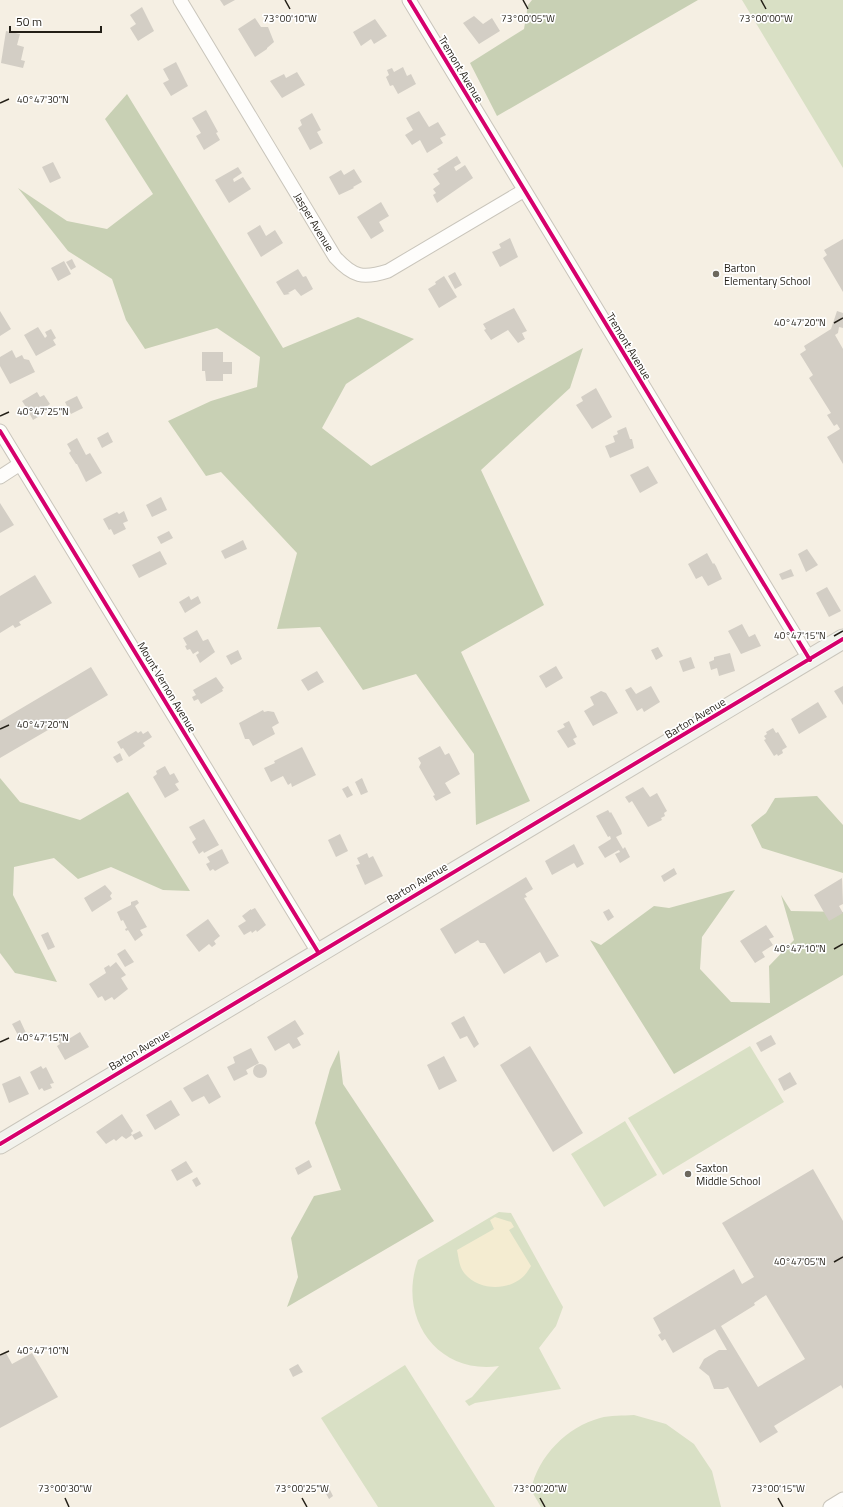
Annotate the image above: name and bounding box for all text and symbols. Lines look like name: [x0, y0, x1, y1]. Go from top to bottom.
scale bar: [10, 8, 101, 34]
text: 73°00'10"W: [263, 11, 317, 26]
text: 73°00'05"W: [501, 11, 555, 26]
text: 73°00'00"W: [739, 11, 793, 26]
text: 50 m: [16, 12, 42, 31]
street label: Tremont Avenue: [435, 32, 488, 106]
text: 40°47'30"N: [17, 92, 69, 107]
street label: Jasper Avenue: [290, 190, 338, 255]
place label: Barton Elementary School: [724, 260, 811, 289]
marker: Barton Elementary School: [711, 269, 721, 279]
street label: Tremont Avenue: [603, 309, 656, 383]
text: 40°47'20"N: [774, 315, 826, 330]
text: 40°47'25"N: [17, 404, 69, 419]
text: 40°47'15"N: [774, 628, 826, 643]
street label: Mount Vernon Avenue: [134, 639, 201, 736]
street label: Barton Avenue: [662, 693, 729, 742]
text: 40°47'20"N: [17, 717, 69, 732]
street label: Barton Avenue: [384, 858, 451, 907]
text: 40°47'10"N: [774, 941, 826, 956]
street label: Barton Avenue: [106, 1025, 173, 1074]
text: 40°47'15"N: [17, 1030, 69, 1045]
place label: Saxton Middle School: [696, 1160, 761, 1189]
marker: Saxton Middle School: [683, 1169, 693, 1179]
text: 40°47'05"N: [774, 1254, 826, 1269]
text: 40°47'10"N: [17, 1343, 69, 1358]
text: 73°00'30"W: [38, 1481, 92, 1496]
text: 73°00'25"W: [275, 1481, 329, 1496]
text: 73°00'20"W: [513, 1481, 567, 1496]
text: 73°00'15"W: [751, 1481, 805, 1496]

